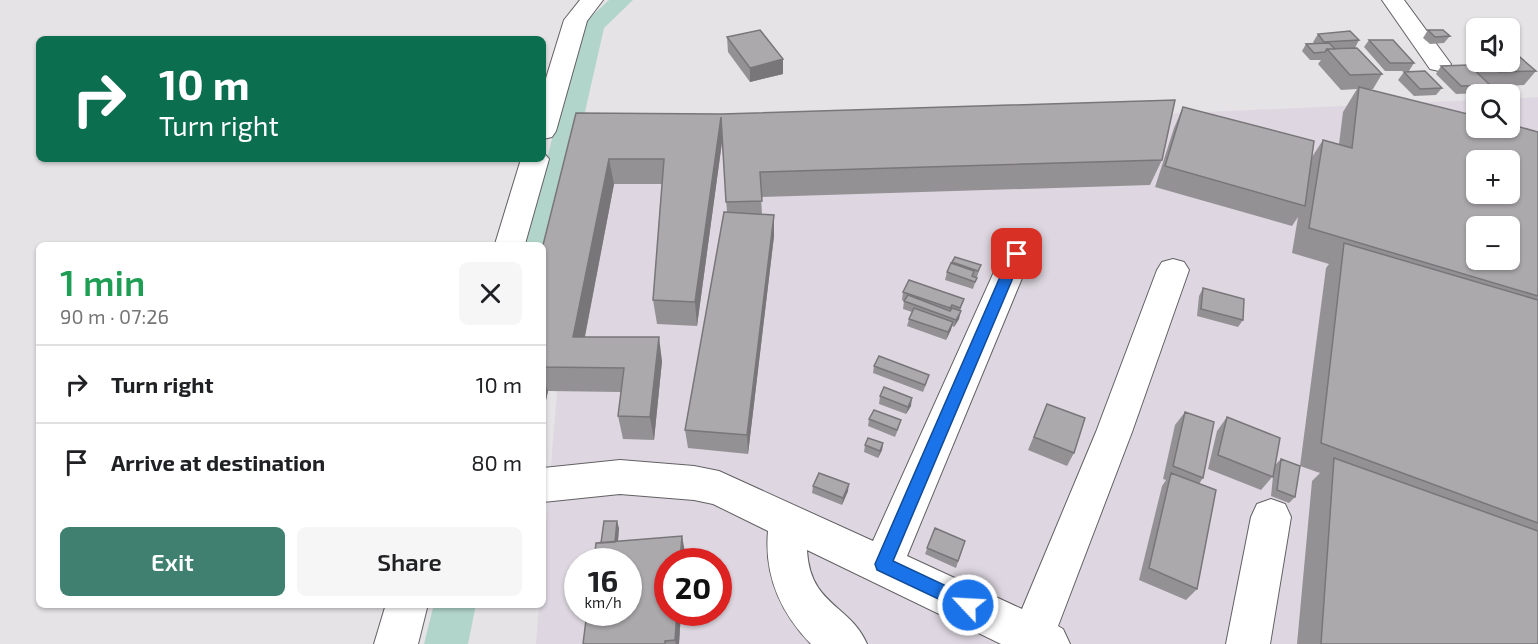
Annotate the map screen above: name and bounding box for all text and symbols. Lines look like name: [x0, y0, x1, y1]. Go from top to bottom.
map controls: [1466, 18, 1520, 270]
button: sound: [1466, 18, 1520, 72]
text: 10 m: [159, 58, 250, 108]
icon: right: [60, 60, 138, 138]
button: search: [1466, 84, 1520, 138]
text: Turn right: [159, 109, 279, 141]
button: +: [1466, 150, 1520, 204]
button: −: [1466, 216, 1520, 270]
pin: [991, 228, 1042, 279]
icon: arrive: [1000, 237, 1033, 270]
text: 1 min: [60, 260, 145, 303]
button: close: [459, 262, 522, 325]
text: 90 m · 07:26: [60, 304, 169, 328]
icon: right: [60, 368, 93, 401]
text: Turn right: [111, 371, 213, 397]
text: 10 m: [476, 371, 522, 397]
icon: arrive: [60, 446, 93, 479]
text: Arrive at destination: [111, 449, 325, 475]
text: 80 m: [471, 449, 522, 475]
button: Exit: [60, 527, 285, 596]
button: Share: [297, 527, 522, 596]
speed limit sign: 20: [654, 548, 732, 626]
text: 16: [588, 562, 618, 598]
position arrow: [936, 573, 1000, 637]
text: km/h: [584, 593, 622, 611]

